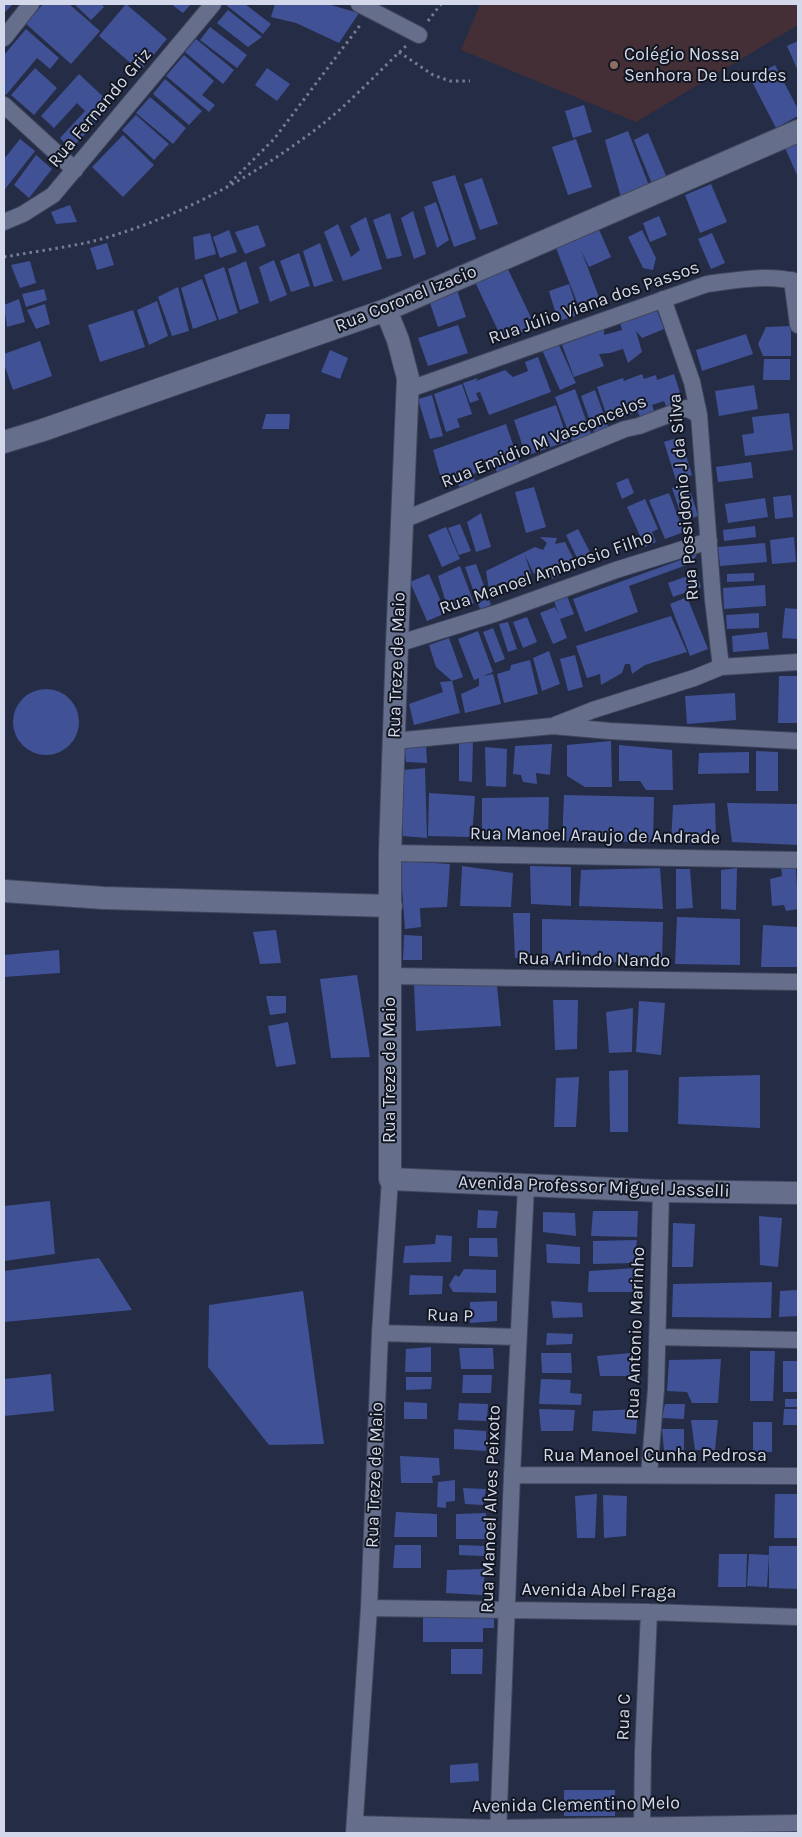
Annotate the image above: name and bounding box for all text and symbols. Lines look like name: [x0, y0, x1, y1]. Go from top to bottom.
street label: Rua Fernando Griz: [44, 44, 156, 172]
place label: Colégio Nossa Senhora De Lourdes: [624, 44, 787, 86]
marker: Colégio Nossa Senhora De Lourdes: [608, 59, 620, 71]
street label: Rua Júlio Viana dos Passos: [486, 257, 702, 349]
street label: Rua Coronel Izacio: [332, 261, 480, 337]
street label: Rua Emidio M Vasconcelos: [438, 391, 650, 493]
street label: Rua Possidonio J da Silva: [664, 393, 704, 601]
street label: Rua Manoel Ambrosio Filho: [437, 526, 655, 620]
street label: Rua Treze de Maio: [384, 592, 410, 738]
street label: Rua Manoel Araujo de Andrade: [470, 823, 720, 849]
street label: Rua Arlindo Nando: [518, 948, 670, 972]
street label: Rua Treze de Maio: [379, 997, 401, 1143]
street label: Avenida Professor Miguel Jasselli: [458, 1171, 730, 1203]
street label: Rua Antonio Marinho: [622, 1246, 650, 1420]
street label: Rua P: [427, 1304, 473, 1328]
street label: Rua Treze de Maio: [362, 1402, 388, 1548]
street label: Rua Manoel Alves Peixoto: [477, 1405, 505, 1613]
street label: Rua Manoel Cunha Pedrosa: [543, 1445, 767, 1467]
street label: Avenida Abel Fraga: [521, 1579, 677, 1603]
street label: Rua C: [612, 1693, 636, 1741]
street label: Avenida Clementino Melo: [472, 1792, 680, 1818]

